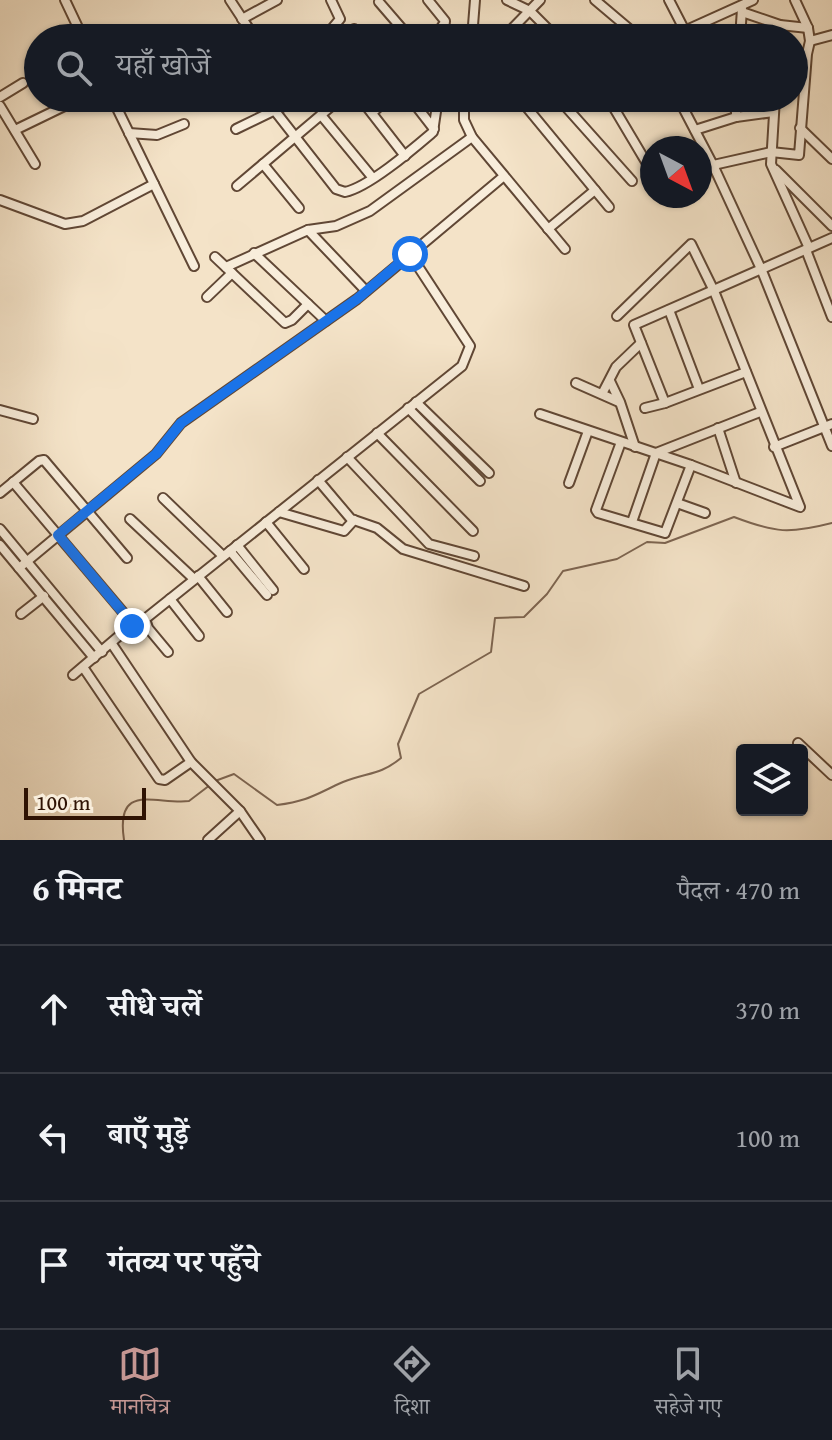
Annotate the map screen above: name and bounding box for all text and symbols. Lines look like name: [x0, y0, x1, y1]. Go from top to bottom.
search box: [24, 24, 808, 112]
text: यहाँ खोजें: [116, 42, 210, 86]
icon: search: [52, 46, 96, 90]
north arrow: [640, 136, 712, 208]
route start: [392, 236, 428, 272]
route end: [114, 608, 150, 644]
map controls: [736, 744, 808, 816]
button: layers: [736, 744, 808, 816]
scale bar: [24, 784, 146, 820]
text: 100 m: [36, 786, 91, 818]
text: 6 मिनट: [32, 863, 122, 912]
text: पैदल · 470 m: [677, 870, 800, 909]
text: सीधे चलें: [108, 983, 202, 1027]
icon: ahead: [32, 987, 76, 1031]
text: 370 m: [735, 990, 800, 1029]
text: बाएँ मुड़ें: [108, 1111, 189, 1155]
icon: left: [32, 1115, 76, 1159]
text: 100 m: [735, 1118, 800, 1157]
text: गंतव्य पर पहुँचे: [108, 1239, 260, 1283]
icon: arrive: [32, 1243, 76, 1287]
tab: मानचित्र: [110, 1342, 170, 1428]
tab: दिशा: [390, 1342, 434, 1428]
tab: सहेजे गए: [654, 1342, 722, 1428]

